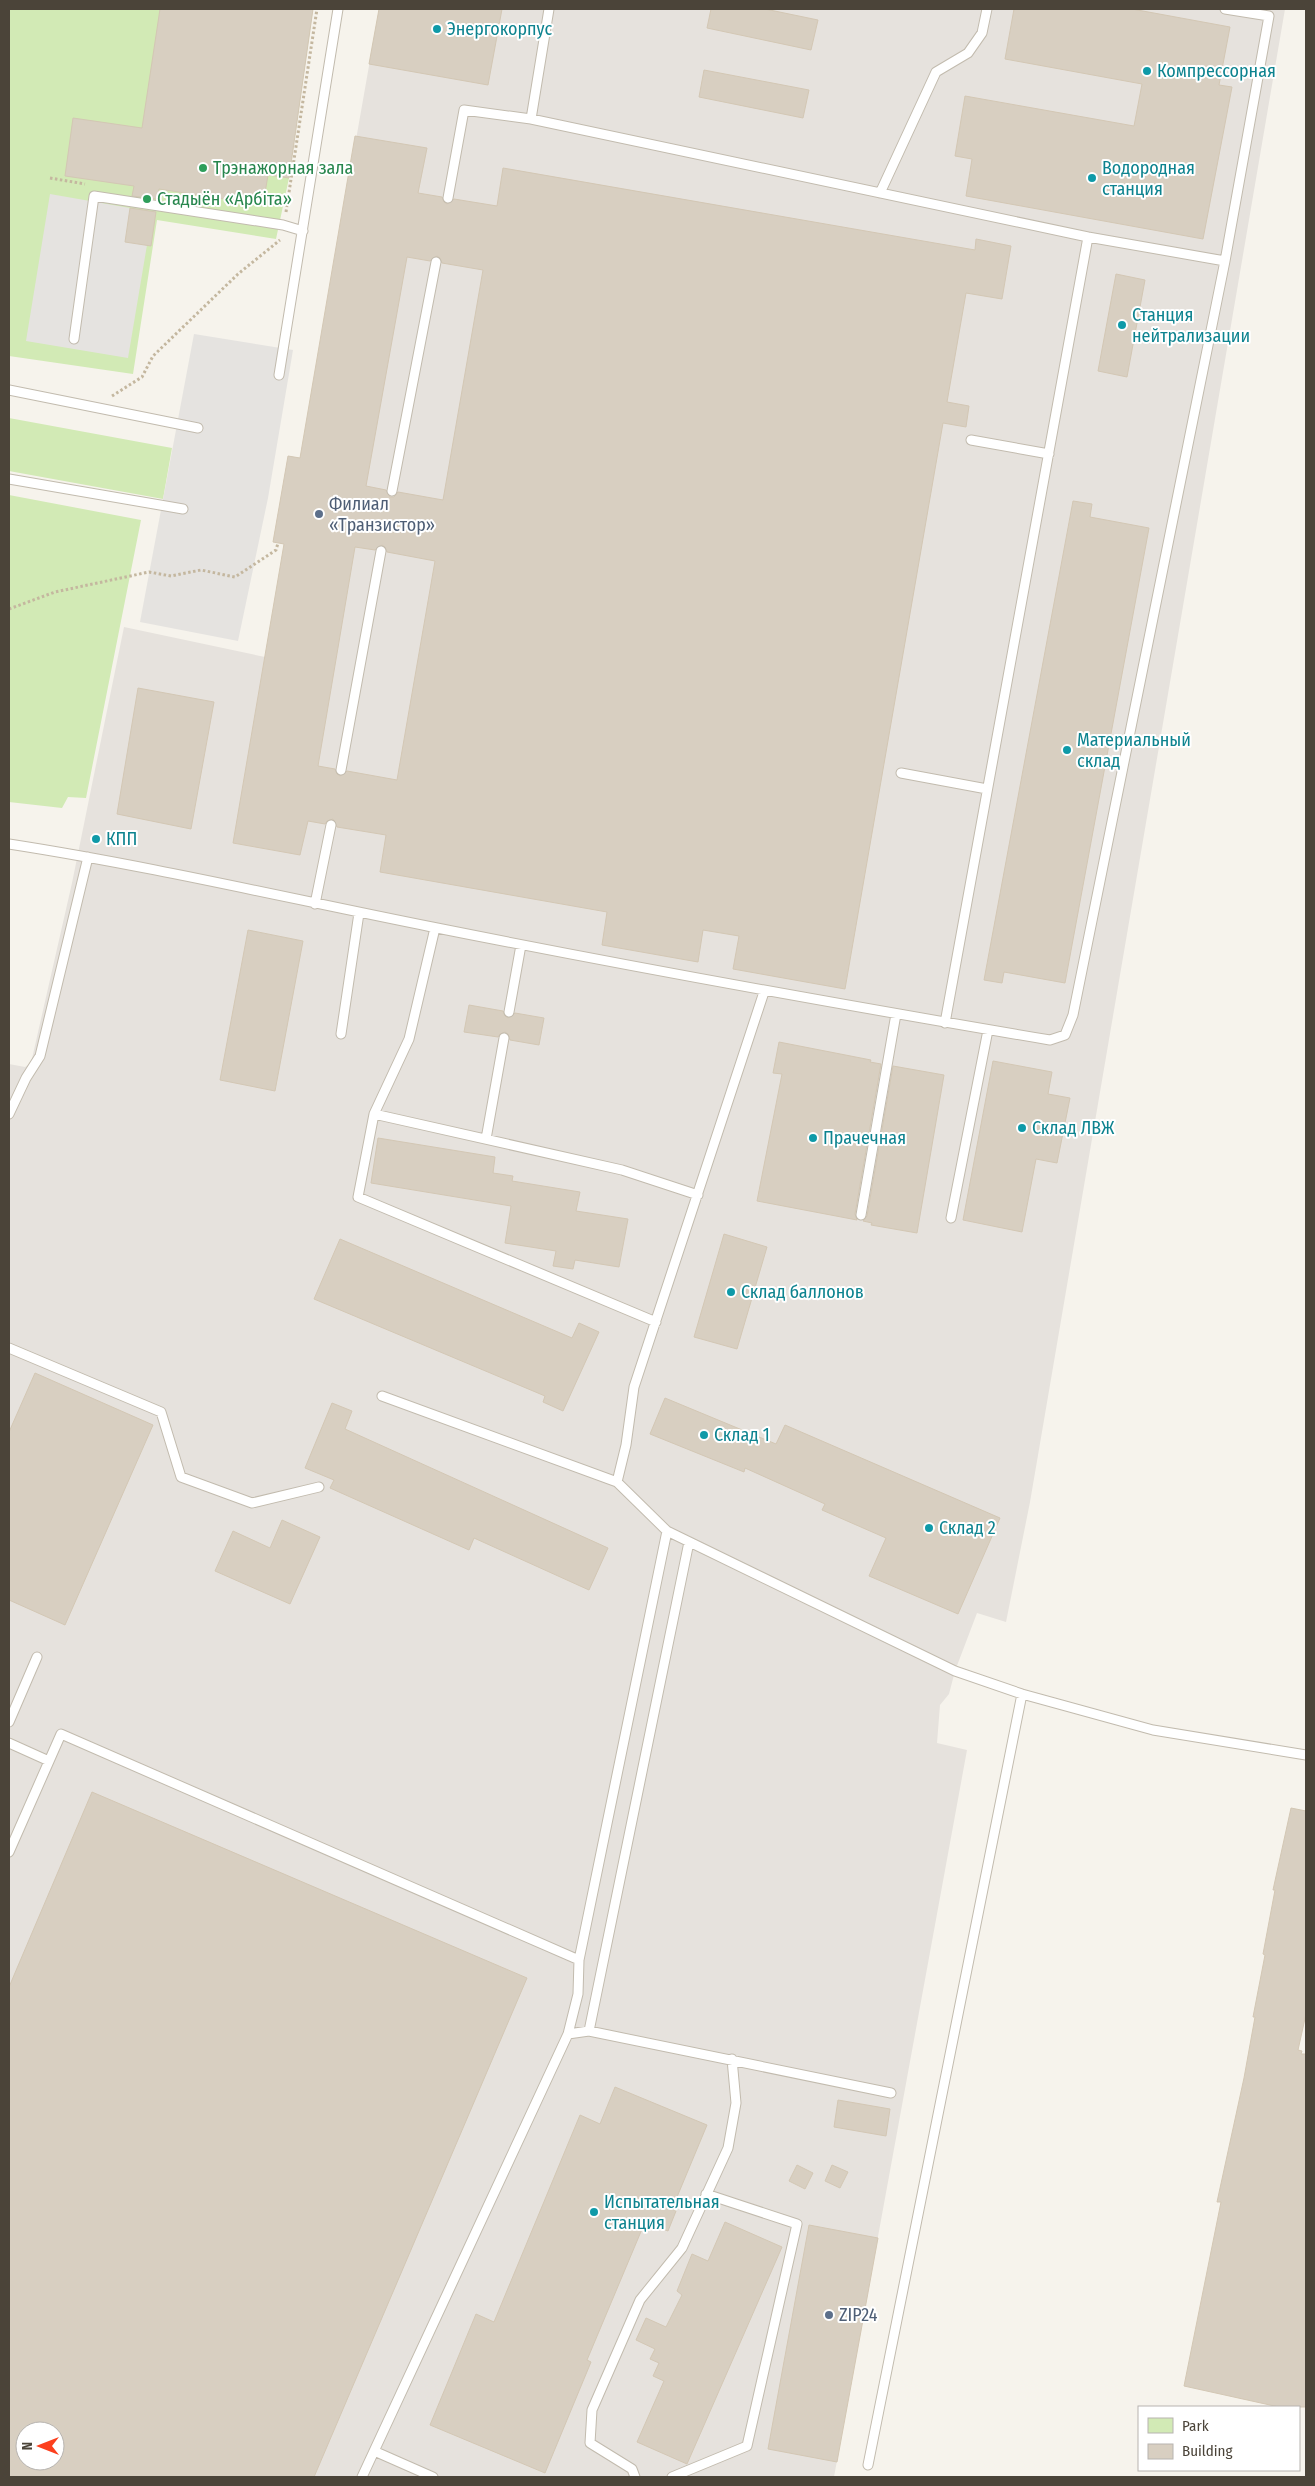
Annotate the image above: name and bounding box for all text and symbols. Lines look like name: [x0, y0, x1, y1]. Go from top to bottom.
place label: Энергокорпус: [447, 18, 553, 40]
marker: Энергокорпус: [431, 23, 443, 35]
place label: Компрессорная: [1157, 60, 1276, 82]
marker: Компрессорная: [1141, 65, 1153, 77]
place label: Трэнажорная зала: [213, 157, 354, 179]
place label: Водородная станция: [1102, 157, 1195, 200]
marker: Трэнажорная зала: [197, 162, 209, 174]
marker: Водородная станция: [1086, 172, 1098, 184]
place label: Стадыён «Арбіта»: [157, 188, 292, 210]
marker: Стадыён «Арбіта»: [141, 193, 153, 205]
place label: Станция нейтрализации: [1132, 304, 1250, 347]
marker: Станция нейтрализации: [1116, 319, 1128, 331]
place label: Филиал «Транзистор»: [329, 493, 435, 536]
marker: Филиал «Транзистор»: [313, 508, 325, 520]
place label: Материальный склад: [1077, 729, 1191, 772]
marker: Материальный склад: [1061, 744, 1073, 756]
place label: КПП: [106, 828, 137, 850]
marker: КПП: [90, 833, 102, 845]
place label: Склад ЛВЖ: [1032, 1117, 1115, 1139]
marker: Склад ЛВЖ: [1016, 1122, 1028, 1134]
place label: Прачечная: [823, 1127, 906, 1149]
marker: Прачечная: [807, 1132, 819, 1144]
place label: Склад баллонов: [741, 1281, 864, 1303]
marker: Склад баллонов: [725, 1286, 737, 1298]
place label: Склад 1: [714, 1424, 770, 1446]
marker: Склад 1: [698, 1429, 710, 1441]
place label: Склад 2: [939, 1517, 996, 1539]
marker: Склад 2: [923, 1522, 935, 1534]
place label: Испытательная станция: [604, 2191, 720, 2234]
marker: Испытательная станция: [588, 2206, 600, 2218]
place label: ZIP24: [839, 2304, 878, 2326]
marker: ZIP24: [823, 2309, 835, 2321]
legend: [1138, 2406, 1300, 2471]
text: Park: [1182, 2417, 1209, 2435]
north arrow: [15, 2421, 65, 2471]
text: N: [19, 2442, 36, 2450]
text: Building: [1182, 2442, 1233, 2460]

